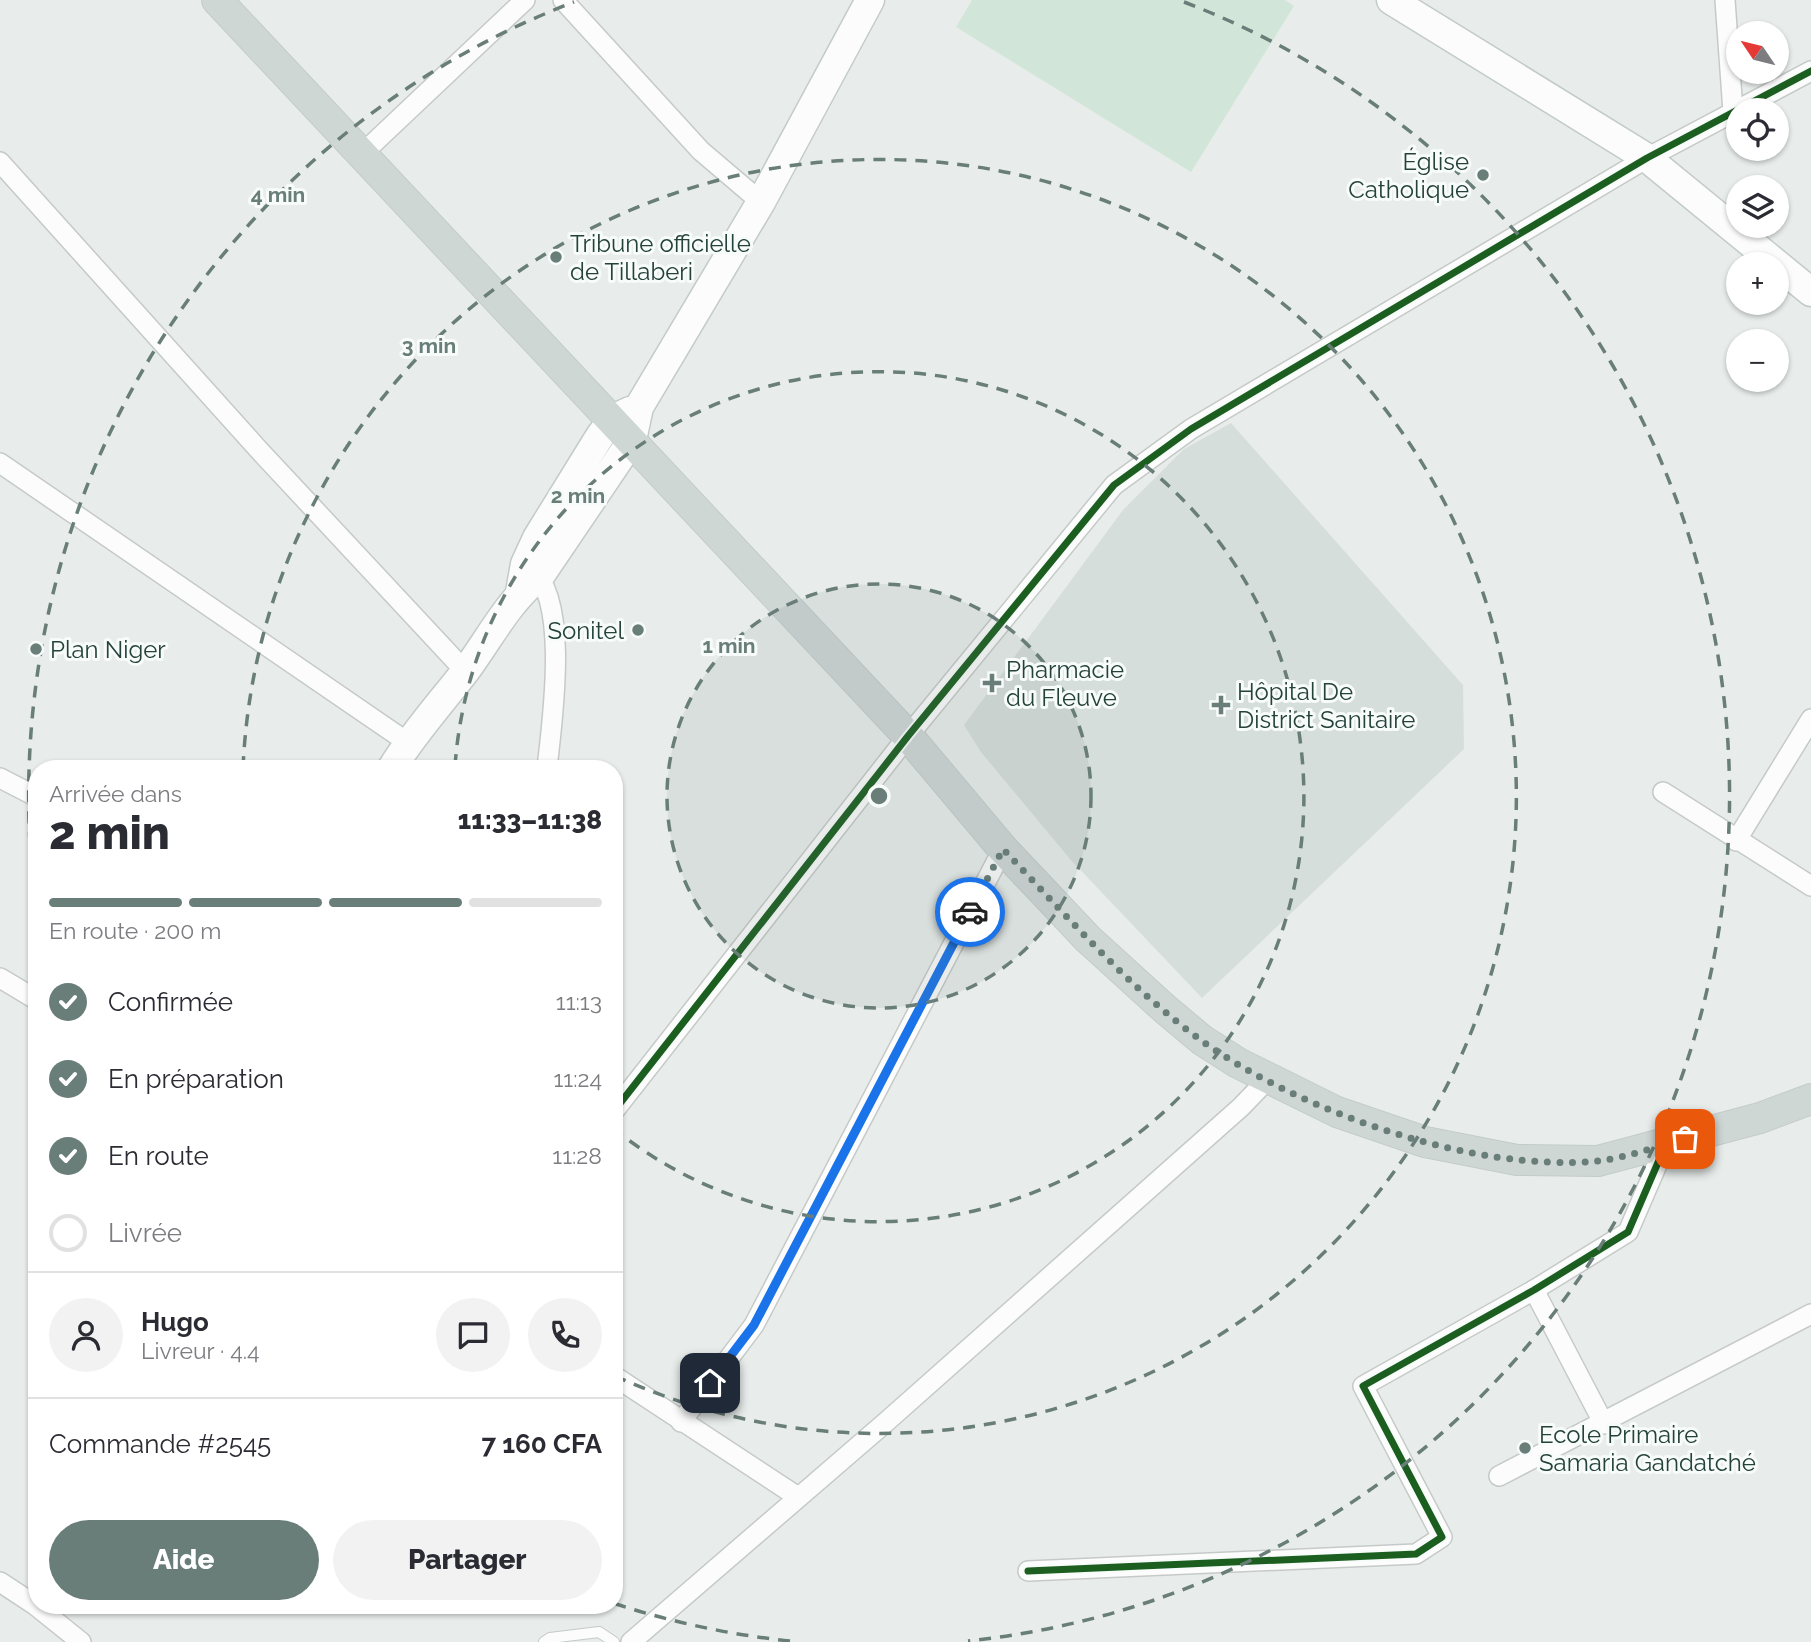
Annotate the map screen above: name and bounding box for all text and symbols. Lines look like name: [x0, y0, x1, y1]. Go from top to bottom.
north arrow: [1726, 21, 1788, 84]
map controls: [1726, 21, 1789, 392]
button: locate: [1726, 98, 1789, 161]
place label: Église Catholique: [1348, 147, 1469, 204]
marker: Église Catholique: [1475, 167, 1491, 183]
button: layers: [1726, 175, 1789, 238]
text: 4 min: [251, 182, 305, 207]
place label: Tribune officielle de Tillaberi: [570, 229, 751, 286]
marker: Tribune officielle de Tillaberi: [548, 249, 564, 265]
button: +: [1726, 252, 1789, 315]
button: −: [1726, 329, 1789, 392]
text: 3 min: [402, 333, 456, 358]
text: 2 min: [551, 483, 605, 508]
place label: Sonitel: [547, 616, 624, 645]
marker: Sonitel: [630, 622, 646, 638]
text: 1 min: [702, 633, 756, 658]
place label: Plan Niger: [50, 635, 166, 664]
marker: Plan Niger: [28, 641, 44, 657]
place label: Pharmacie du Fleuve: [1006, 655, 1124, 712]
marker: Pharmacie du Fleuve: [984, 675, 1000, 691]
place label: Hôpital De District Sanitaire: [1237, 677, 1415, 734]
marker: Hôpital De District Sanitaire: [1211, 695, 1231, 715]
text: Arrivée dans: [49, 780, 182, 807]
centre of rings: [867, 784, 891, 808]
text: 11:33–11:38: [458, 805, 602, 835]
text: 2 min: [49, 806, 170, 860]
courier: [935, 877, 1005, 947]
icon: car: [951, 893, 989, 931]
text: En route · 200 m: [49, 917, 221, 944]
icon: check: [49, 983, 87, 1021]
text: Confirmée: [108, 987, 233, 1017]
text: 11:13: [556, 988, 602, 1015]
icon: check: [49, 1060, 87, 1098]
text: En préparation: [108, 1064, 284, 1094]
text: 11:24: [553, 1065, 602, 1092]
pin: [1655, 1109, 1715, 1169]
icon: bag: [1666, 1120, 1704, 1158]
icon: check: [49, 1137, 87, 1175]
text: En route: [108, 1141, 209, 1171]
text: 11:28: [552, 1142, 602, 1169]
text: Livrée: [108, 1218, 182, 1248]
button: person: [49, 1298, 123, 1372]
button: chat: [436, 1298, 510, 1372]
button: phone: [528, 1298, 602, 1372]
text: Hugo: [141, 1307, 209, 1337]
text: Livreur · 4.4: [141, 1337, 260, 1364]
pin: [680, 1353, 740, 1413]
icon: home: [691, 1364, 729, 1402]
place label: Ecole Primaire Samaria Gandatché: [1539, 1420, 1756, 1477]
text: Commande #2545: [49, 1429, 271, 1459]
text: 7 160 CFA: [481, 1429, 602, 1459]
marker: Ecole Primaire Samaria Gandatché: [1517, 1440, 1533, 1456]
button: Aide: [49, 1520, 319, 1600]
button: Partager: [333, 1520, 602, 1600]

